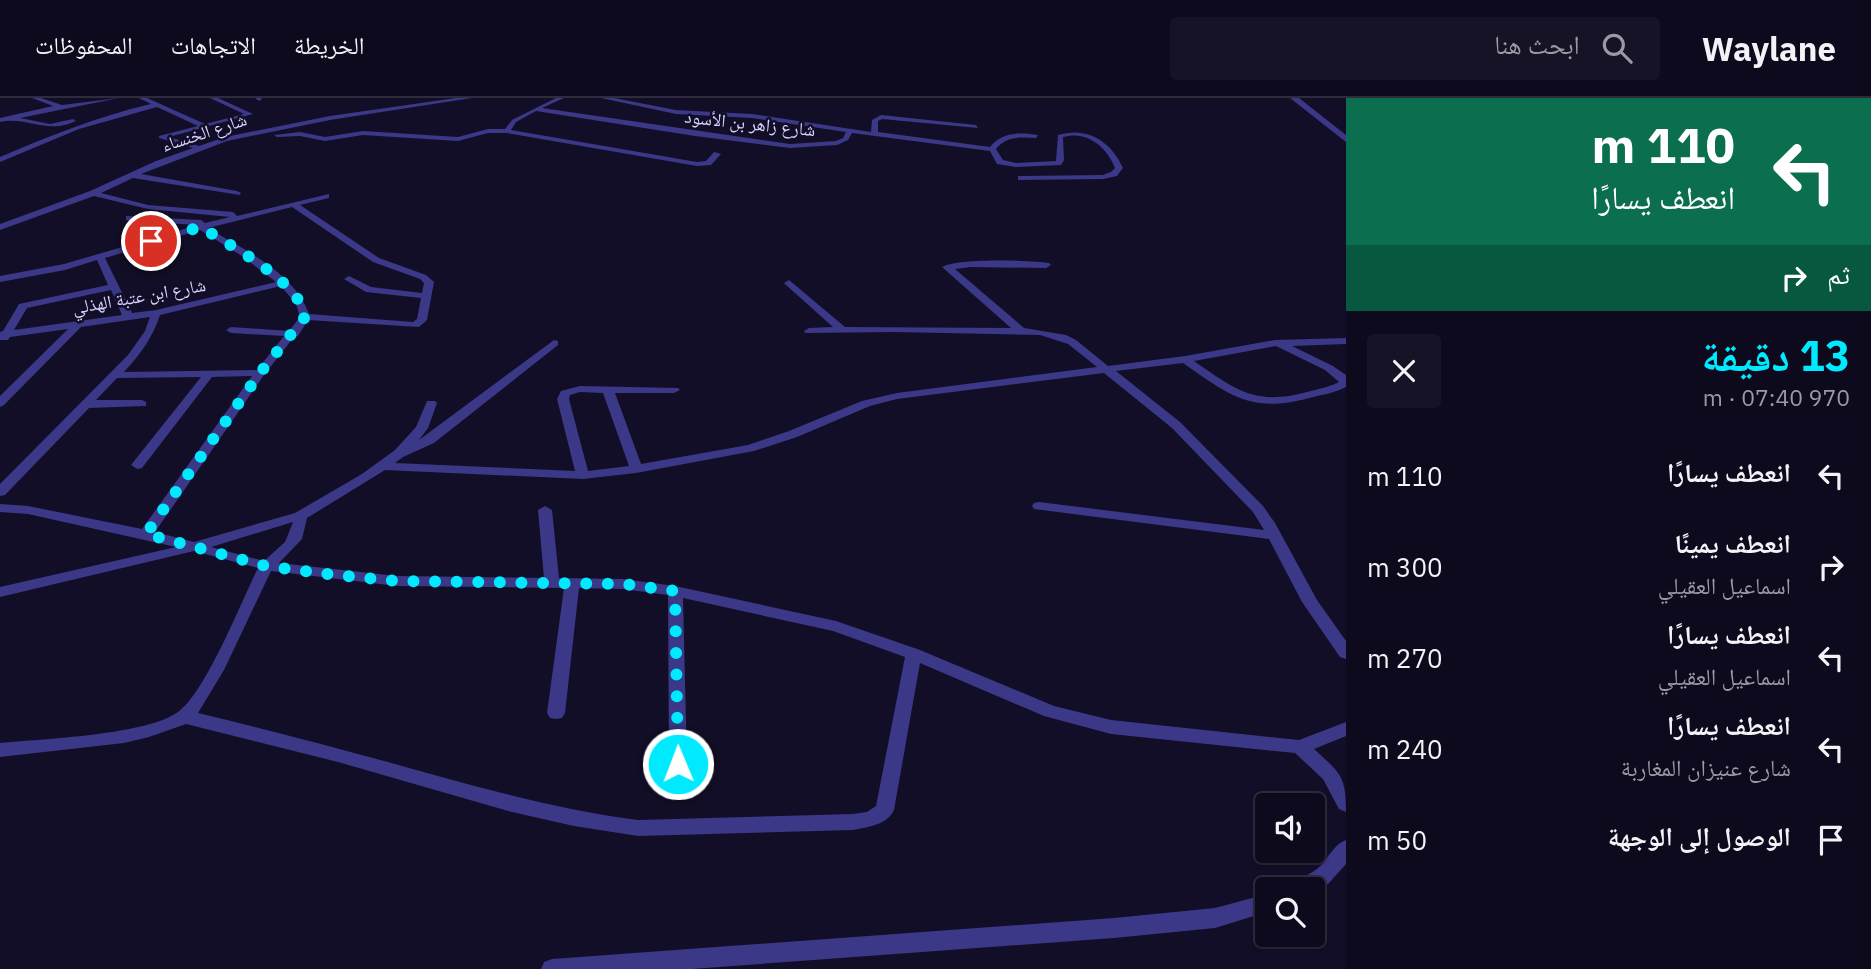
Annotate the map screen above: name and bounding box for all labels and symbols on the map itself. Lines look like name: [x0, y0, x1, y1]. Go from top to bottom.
street label: شارع زاهر بن الأسود: [683, 105, 817, 141]
street label: شارع الخنساء: [159, 107, 249, 157]
pin: [121, 211, 181, 271]
street label: شارع ابن عتبة الهذلي: [70, 273, 208, 323]
position arrow: [641, 727, 715, 801]

